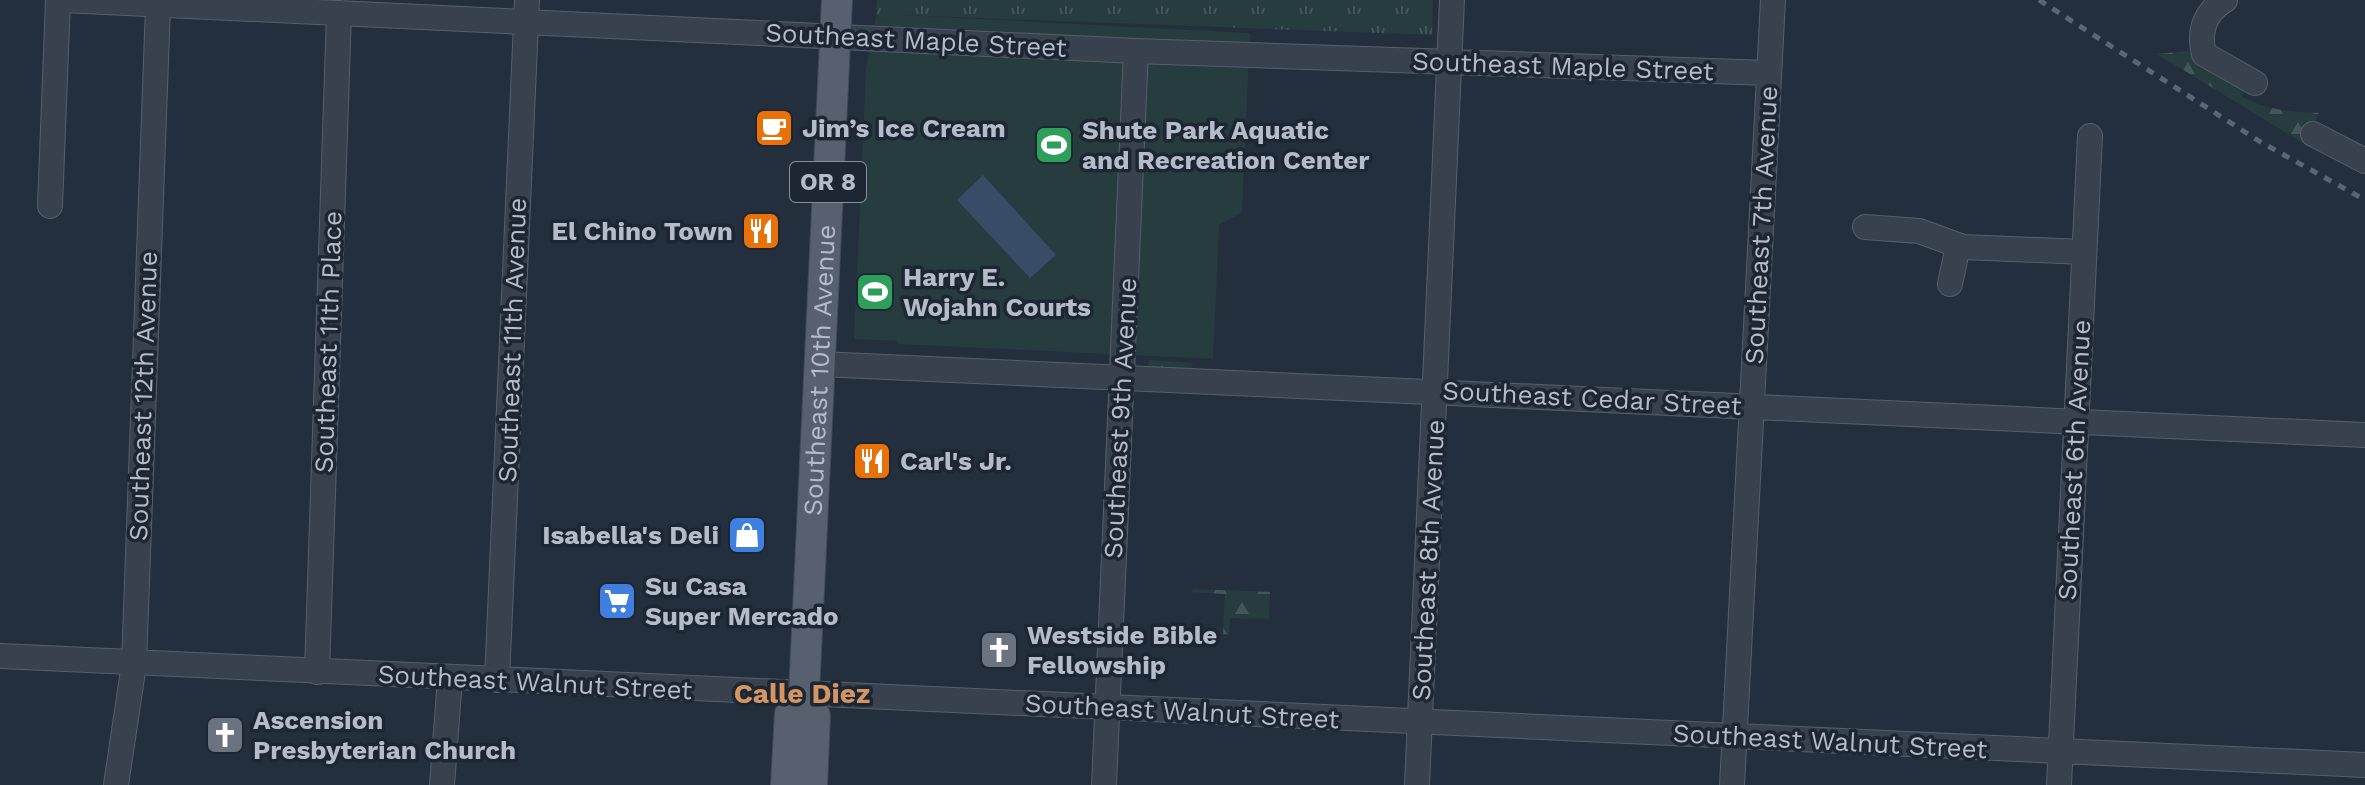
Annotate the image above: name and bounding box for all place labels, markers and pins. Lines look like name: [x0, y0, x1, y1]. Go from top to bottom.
cafe icon: Jim’s Ice Cream: [753, 107, 795, 149]
place label: Jim’s Ice Cream: [802, 113, 1006, 143]
place label: Shute Park Aquatic and Recreation Center: [1082, 115, 1370, 175]
sports icon: Shute Park Aquatic and Recreation Center: [1033, 124, 1075, 166]
restaurant icon: El Chino Town: [740, 210, 782, 252]
place label: El Chino Town: [552, 216, 733, 246]
place label: Harry E. Wojahn Courts: [903, 262, 1091, 322]
sports icon: Harry E. Wojahn Courts: [854, 271, 896, 313]
restaurant icon: Carl's Jr.: [851, 440, 893, 482]
place label: Carl's Jr.: [900, 446, 1012, 476]
shop icon: Isabella's Deli: [726, 514, 768, 556]
place label: Isabella's Deli: [542, 520, 719, 550]
place label: Su Casa Super Mercado: [645, 571, 839, 631]
supermarket icon: Su Casa Super Mercado: [596, 580, 638, 622]
place label: Westside Bible Fellowship: [1027, 620, 1217, 680]
church icon: Westside Bible Fellowship: [978, 629, 1020, 671]
place label: Ascension Presbyterian Church: [253, 705, 516, 765]
church icon: Ascension Presbyterian Church: [204, 714, 246, 756]

